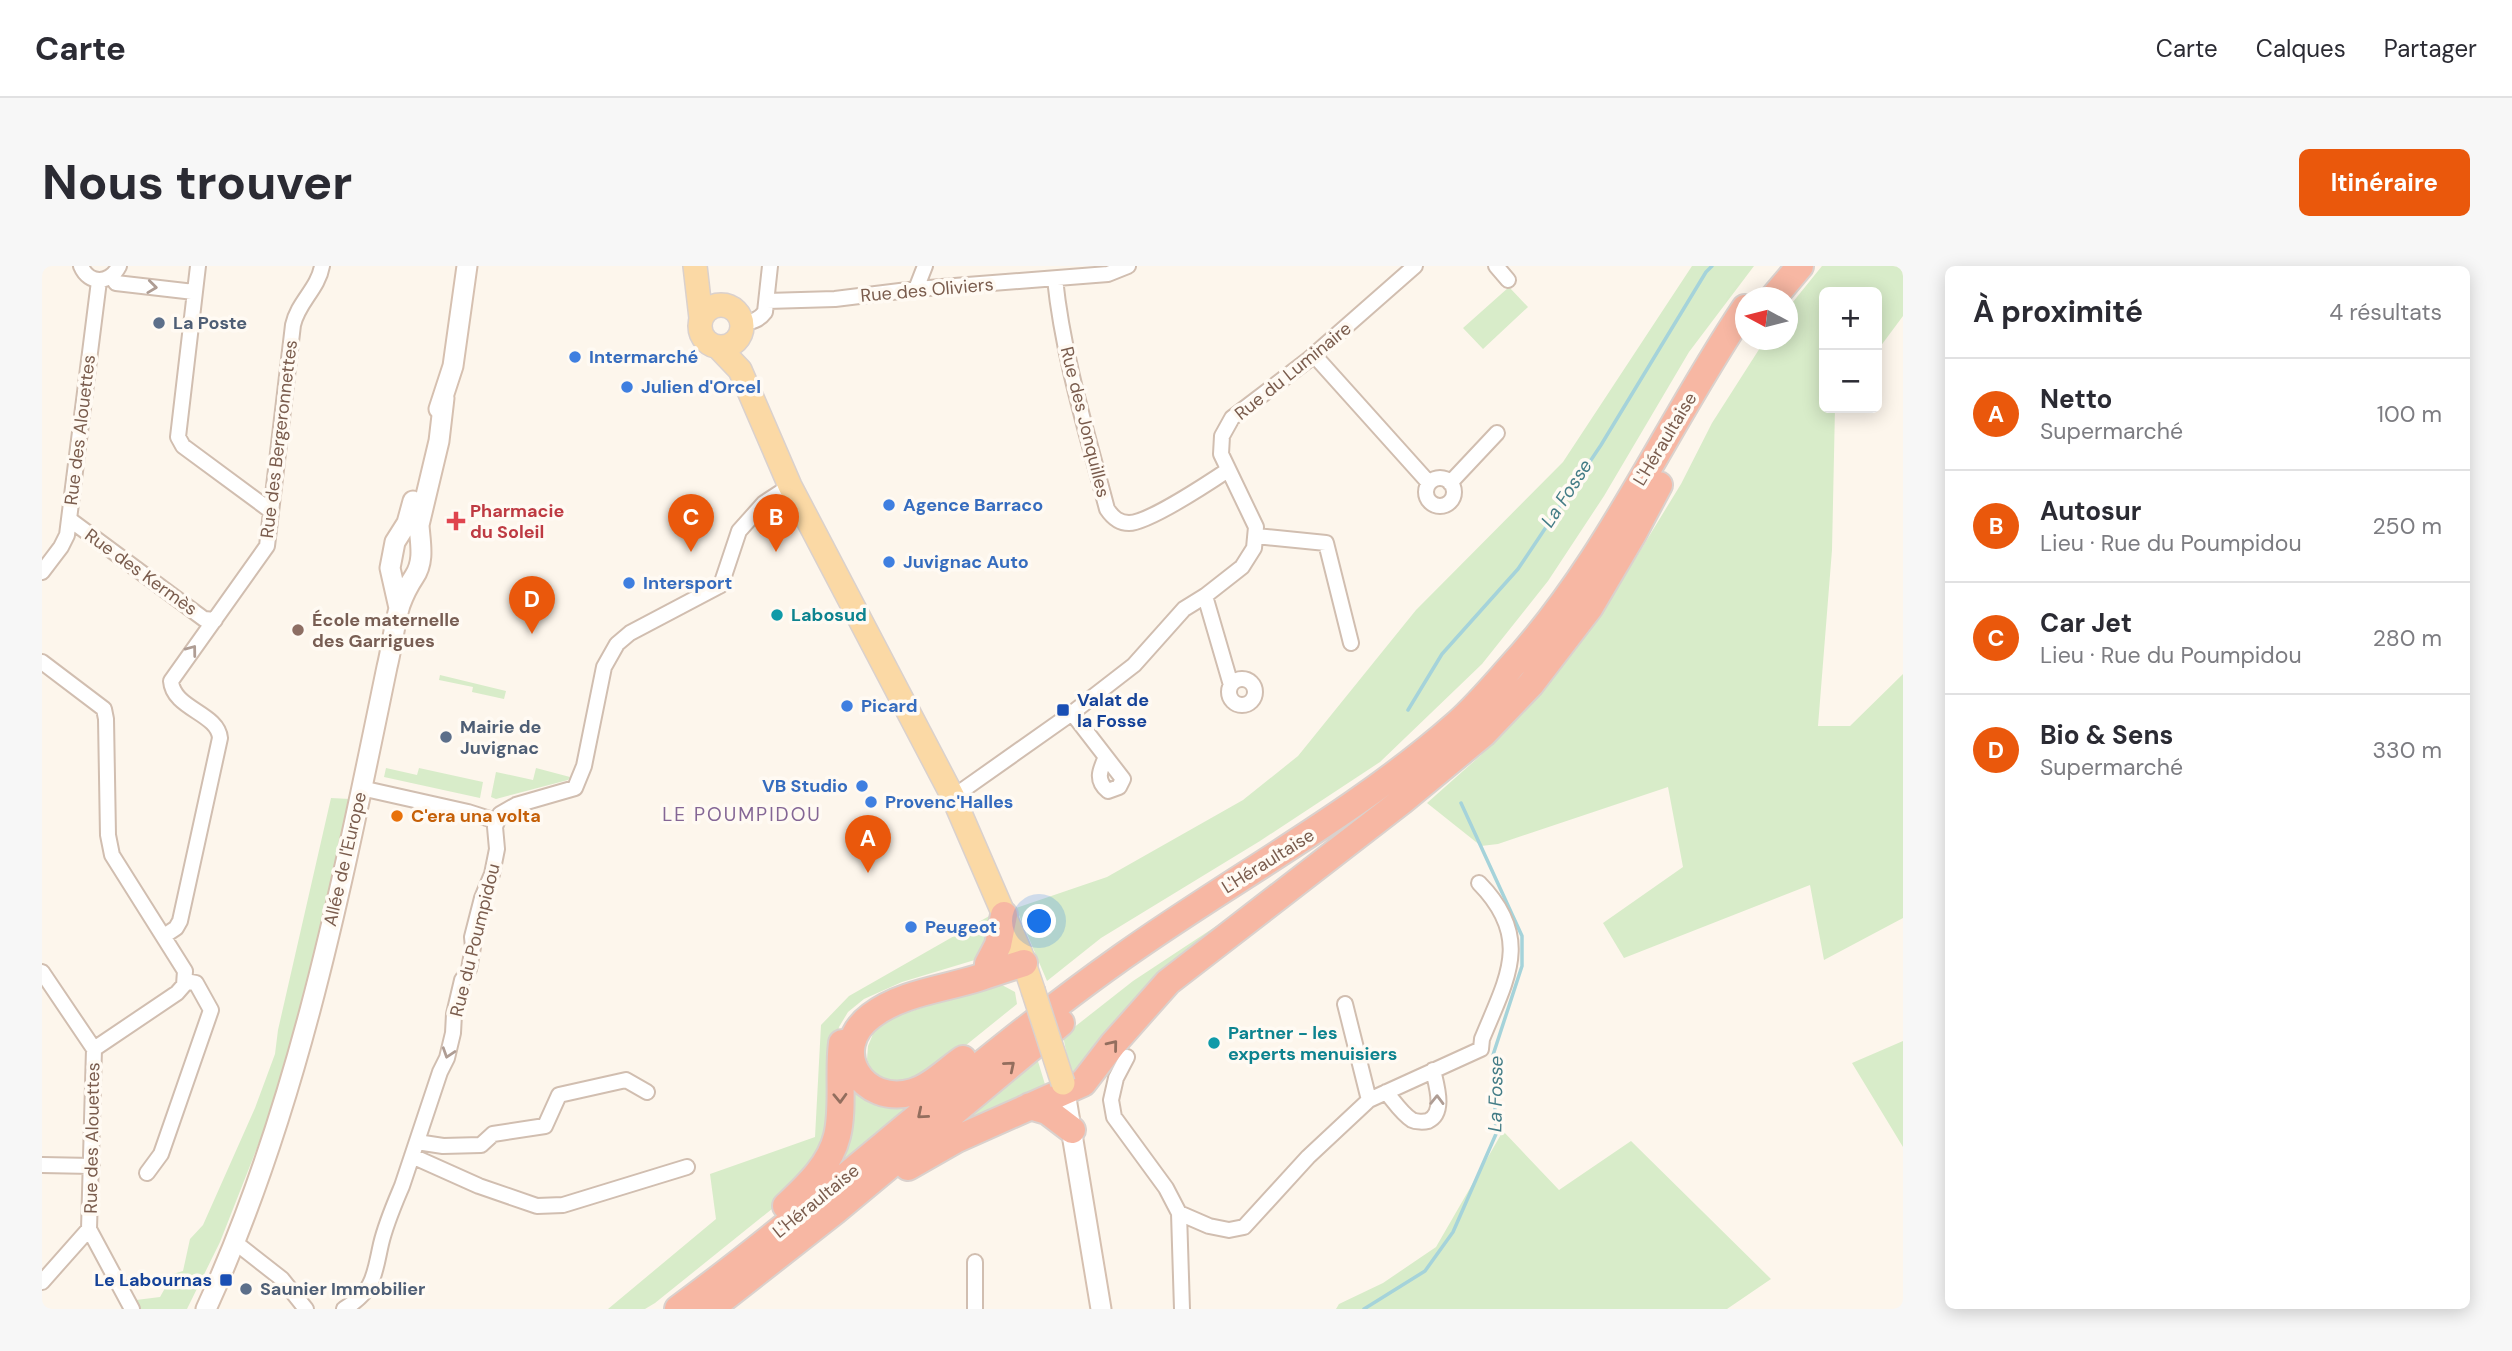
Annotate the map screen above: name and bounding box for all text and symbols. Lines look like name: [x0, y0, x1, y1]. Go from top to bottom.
text: Carte: [35, 27, 126, 70]
text: Carte: [2156, 33, 2218, 64]
text: Calques: [2256, 33, 2346, 64]
text: Partager: [2384, 33, 2477, 64]
button: Itinéraire: [2299, 149, 2470, 216]
text: Nous trouver: [42, 150, 352, 214]
street label: Rue des Oliviers: [860, 272, 994, 308]
one-way arrow: [146, 280, 157, 295]
north arrow: [1735, 287, 1798, 350]
map controls: [1819, 287, 1882, 413]
button: +: [1819, 287, 1882, 350]
text: À proximité: [1973, 292, 2143, 331]
text: 4 résultats: [2329, 297, 2442, 327]
place label: La Poste: [173, 311, 247, 335]
marker: La Poste: [151, 315, 167, 331]
street label: Rue du Luminaire: [1230, 317, 1356, 425]
street label: Rue des Bergeronnettes: [255, 339, 303, 539]
street label: Rue des Jonquilles: [1055, 344, 1115, 500]
place label: Intermarché: [589, 345, 699, 369]
marker: Intermarché: [567, 349, 583, 365]
button: −: [1819, 350, 1882, 413]
street label: Rue des Alouettes: [59, 353, 101, 507]
place label: Julien d'Orcel: [641, 375, 761, 399]
marker: Julien d'Orcel: [619, 379, 635, 395]
text: Netto: [2040, 382, 2112, 416]
street label: L'Héraultaise: [1628, 388, 1702, 490]
text: A: [1988, 399, 2004, 429]
text: 100 m: [2377, 399, 2442, 429]
text: Supermarché: [2040, 416, 2183, 446]
water label: La Fosse: [1535, 454, 1598, 532]
place label: Agence Barraco: [903, 493, 1043, 517]
pin: C: [668, 494, 714, 552]
pin: B: [753, 494, 799, 552]
text: Autosur: [2040, 494, 2141, 528]
marker: Agence Barraco: [881, 497, 897, 513]
place label: Pharmacie du Soleil: [470, 499, 564, 544]
text: B: [1989, 511, 2003, 541]
text: 250 m: [2372, 511, 2442, 541]
marker: Pharmacie du Soleil: [448, 513, 464, 529]
street label: Rue des Kermès: [80, 523, 202, 621]
text: Lieu · Rue du Poumpidou: [2040, 528, 2302, 558]
place label: Juvignac Auto: [903, 550, 1029, 574]
marker: Juvignac Auto: [881, 554, 897, 570]
place label: Intersport: [643, 571, 732, 595]
marker: Intersport: [621, 575, 637, 591]
pin: D: [509, 576, 555, 634]
place label: Labosud: [791, 603, 867, 627]
text: Car Jet: [2040, 606, 2132, 640]
marker: Labosud: [769, 607, 785, 623]
place label: École maternelle des Garrigues: [312, 608, 460, 653]
marker: École maternelle des Garrigues: [290, 622, 306, 638]
text: C: [1988, 623, 2004, 653]
text: 280 m: [2373, 623, 2442, 653]
text: Lieu · Rue du Poumpidou: [2040, 640, 2302, 670]
one-way arrow: [184, 646, 197, 658]
place label: Valat de la Fosse: [1077, 688, 1149, 733]
place label: Picard: [861, 694, 917, 718]
marker: Picard: [839, 698, 855, 714]
marker: Valat de la Fosse: [1055, 702, 1071, 718]
place label: Mairie de Juvignac: [460, 715, 542, 760]
text: Bio & Sens: [2040, 718, 2173, 752]
marker: Mairie de Juvignac: [438, 729, 454, 745]
text: D: [1988, 735, 2004, 765]
text: 330 m: [2372, 735, 2442, 765]
text: Supermarché: [2040, 752, 2183, 782]
place label: VB Studio: [762, 774, 848, 798]
marker: VB Studio: [854, 778, 870, 794]
street label: Allée de l'Europe: [318, 789, 372, 929]
place label: Provenc'Halles: [885, 790, 1013, 814]
marker: Provenc'Halles: [863, 794, 879, 810]
district label: LE POUMPIDOU: [662, 802, 822, 827]
place label: C'era una volta: [411, 804, 541, 828]
marker: C'era una volta: [389, 808, 405, 824]
pin: A: [845, 815, 891, 873]
street label: L'Héraultaise: [1217, 823, 1319, 899]
street label: Rue du Poumpidou: [444, 861, 506, 1019]
your location: [1022, 904, 1056, 938]
place label: Peugeot: [925, 915, 997, 939]
marker: Peugeot: [903, 919, 919, 935]
place label: Partner - les experts menuisiers: [1228, 1021, 1397, 1066]
marker: Partner - les experts menuisiers: [1206, 1035, 1222, 1051]
one-way arrow: [1104, 1041, 1117, 1053]
one-way arrow: [442, 1046, 456, 1058]
water label: La Fosse: [1482, 1055, 1509, 1132]
street label: Rue des Alouettes: [79, 1062, 105, 1214]
one-way arrow: [1002, 1062, 1015, 1074]
one-way arrow: [832, 1093, 847, 1104]
one-way arrow: [1429, 1094, 1445, 1105]
one-way arrow: [918, 1106, 930, 1119]
street label: L'Héraultaise: [768, 1159, 864, 1243]
place label: Le Labournas: [94, 1268, 212, 1292]
marker: Le Labournas: [218, 1272, 234, 1288]
place label: Saunier Immobilier: [260, 1277, 425, 1301]
marker: Saunier Immobilier: [238, 1281, 254, 1297]

